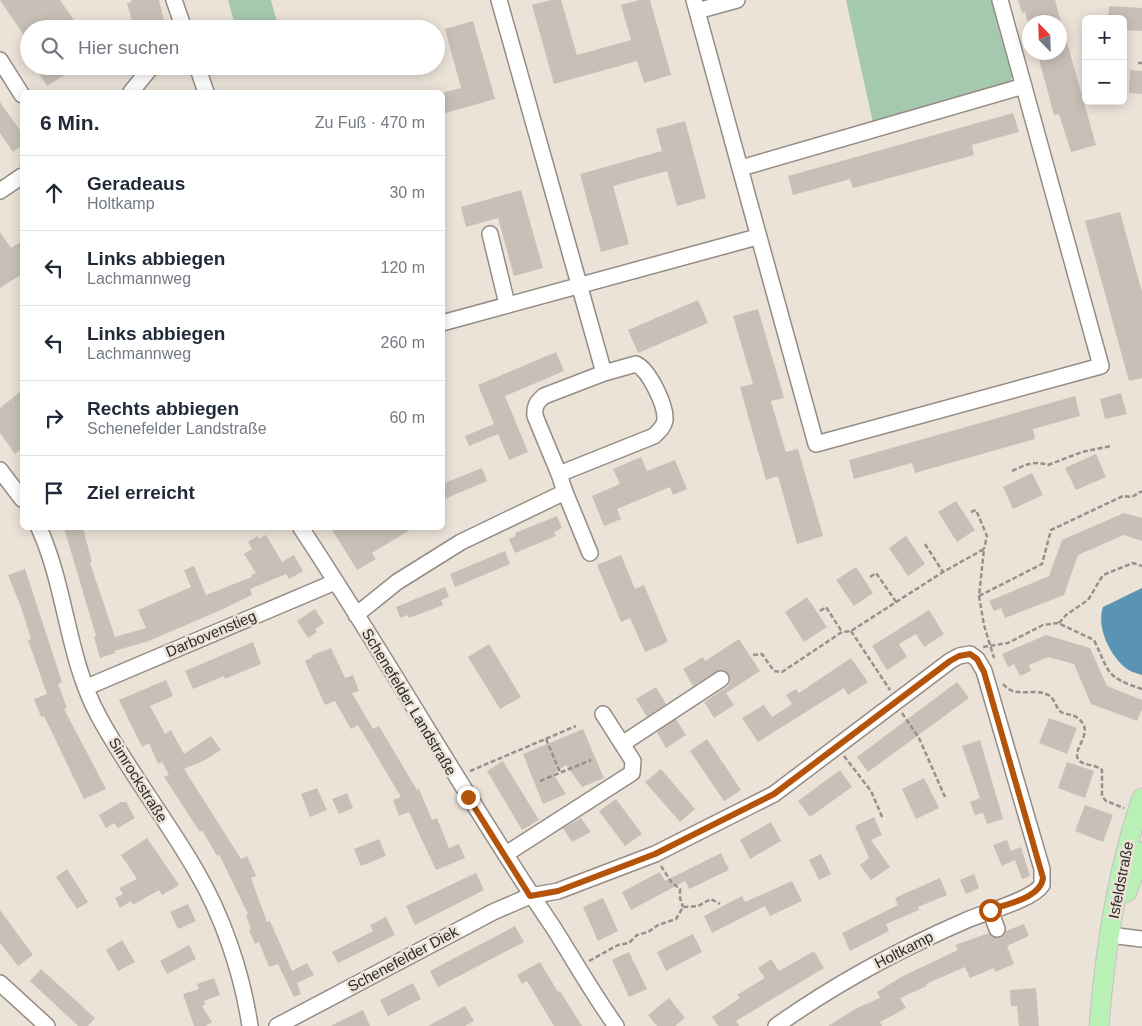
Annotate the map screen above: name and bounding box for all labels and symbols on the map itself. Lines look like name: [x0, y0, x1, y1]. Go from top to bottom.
north arrow: [1022, 15, 1067, 60]
street label: Darbovenstieg: [163, 607, 259, 660]
street label: Schenefelder Landstraße: [359, 625, 460, 778]
street label: Simrockstraße: [106, 734, 171, 825]
route end: [457, 786, 480, 809]
street label: Isfeldstraße: [1105, 840, 1136, 920]
route start: [979, 899, 1002, 922]
street label: Schenefelder Diek: [345, 922, 461, 995]
street label: Holtkamp: [872, 928, 936, 972]

